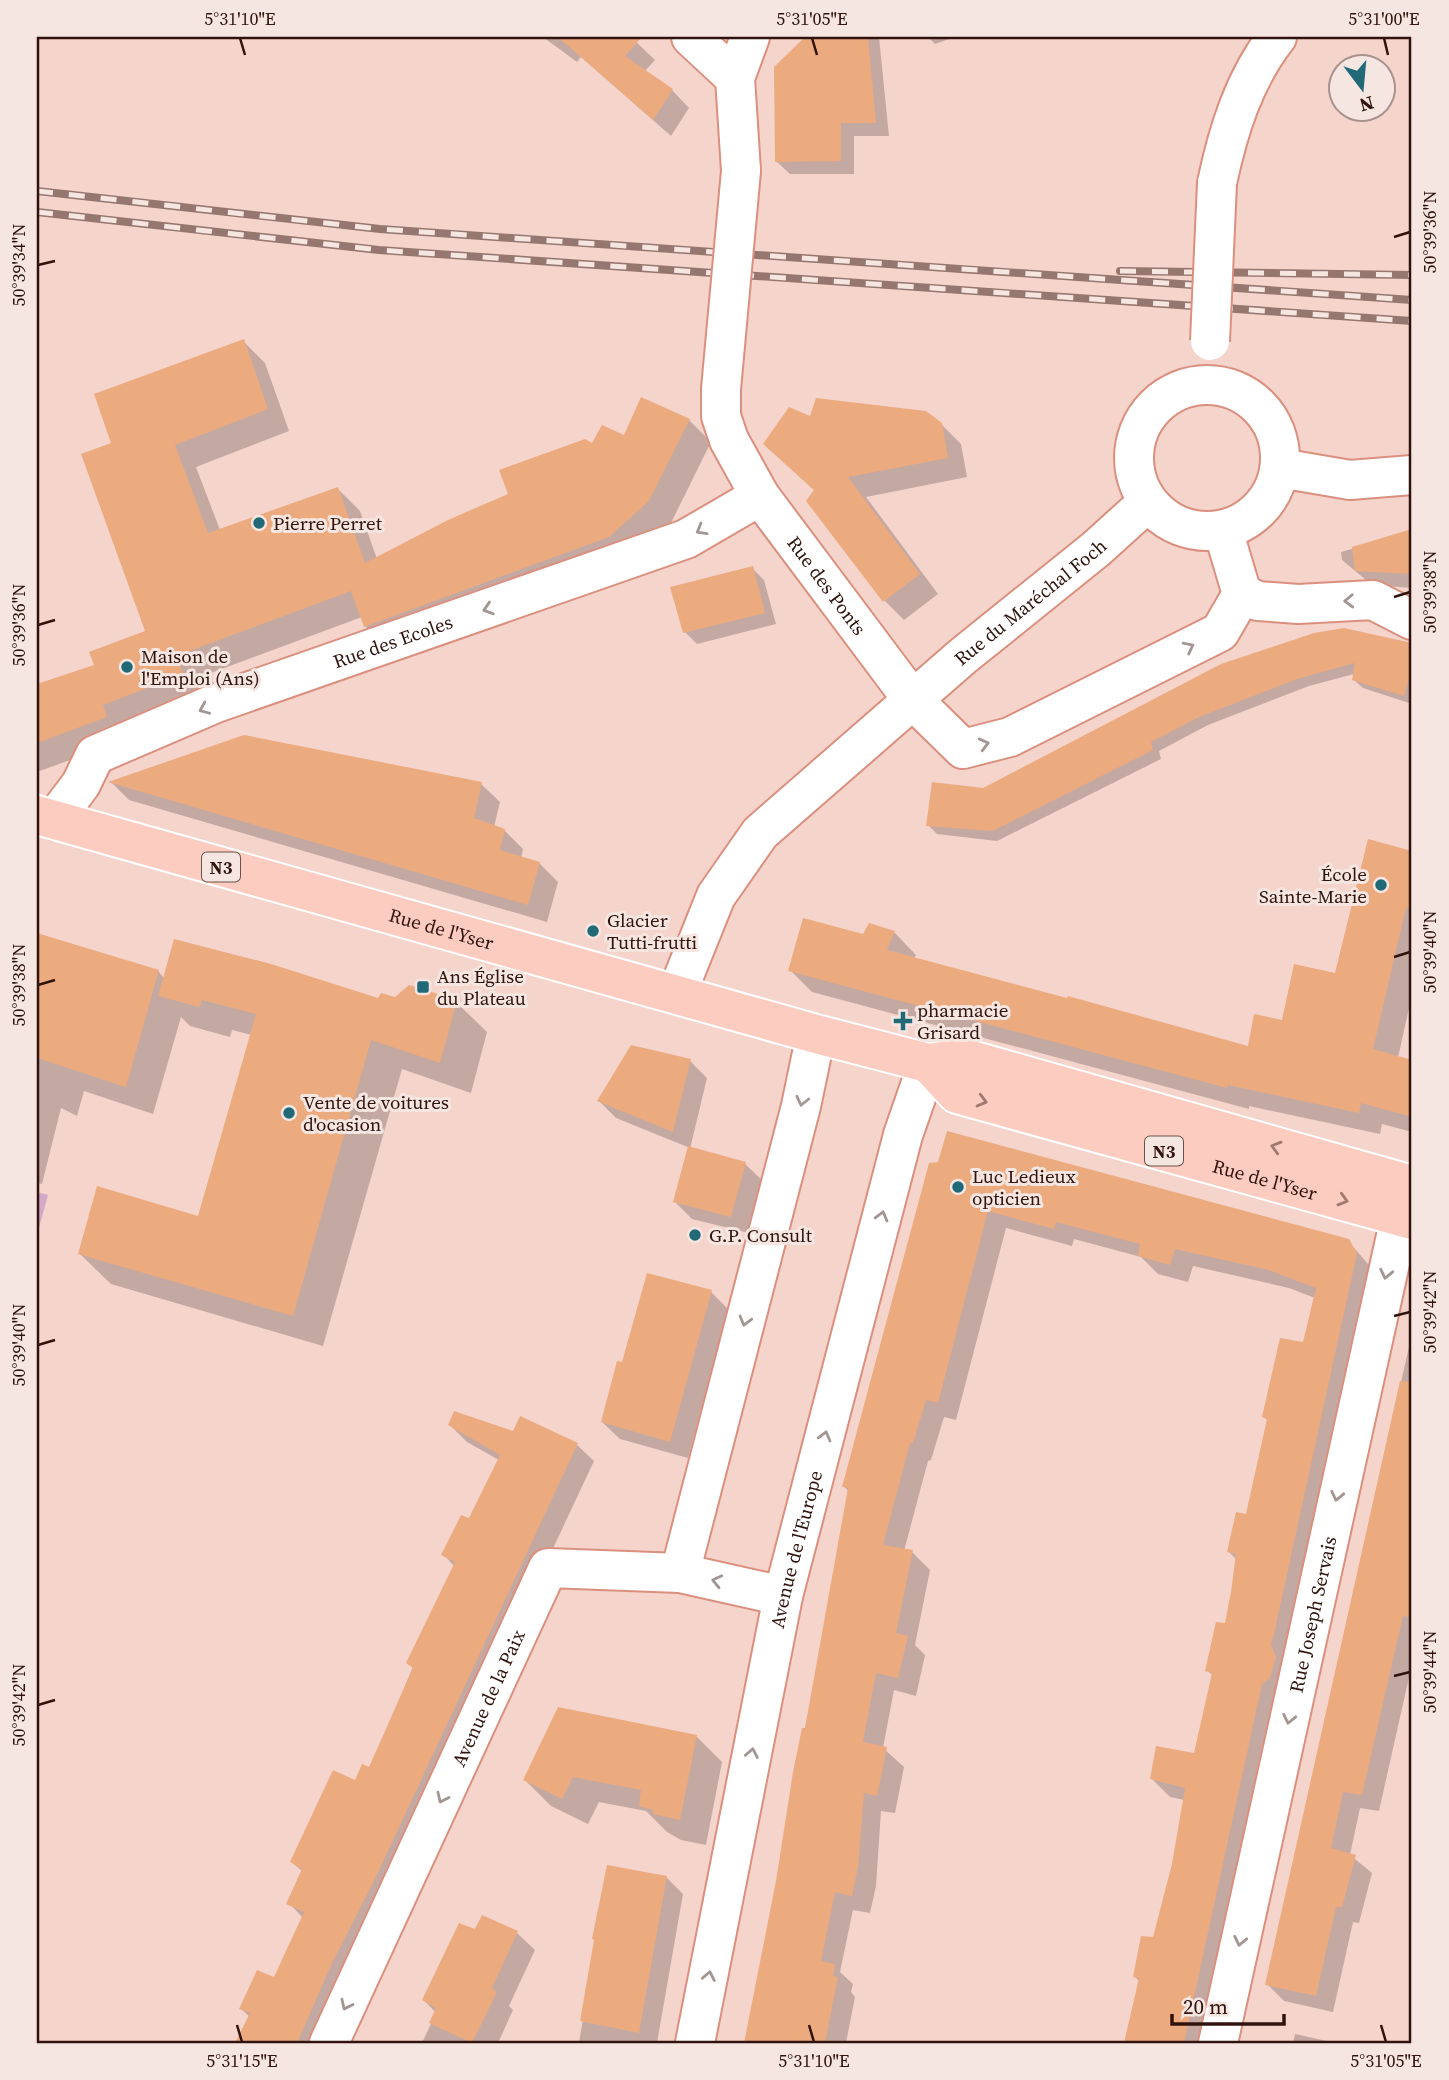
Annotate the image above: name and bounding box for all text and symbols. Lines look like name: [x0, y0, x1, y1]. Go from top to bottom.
text: 5°31'10"E: [204, 6, 276, 31]
text: 5°31'05"E: [776, 6, 848, 31]
text: 5°31'00"E: [1348, 6, 1420, 31]
north arrow: [1326, 52, 1396, 122]
text: N: [1356, 90, 1377, 119]
text: 50°39'36"N: [1417, 191, 1442, 273]
text: 50°39'34"N: [6, 224, 31, 306]
place label: Pierre Perret: [273, 510, 383, 536]
marker: Pierre Perret: [251, 515, 267, 531]
one-way arrow: [695, 522, 708, 535]
street label: Rue des Ponts: [781, 531, 873, 640]
street label: Rue du Maréchal Foch: [948, 533, 1112, 671]
text: 50°39'38"N: [1417, 551, 1442, 633]
text: 50°39'36"N: [6, 584, 31, 666]
one-way arrow: [1343, 594, 1354, 609]
one-way arrow: [482, 601, 494, 615]
street label: Rue des Ecoles: [329, 608, 456, 674]
one-way arrow: [1182, 642, 1194, 656]
place label: Maison de l'Emploi (Ans): [141, 643, 260, 691]
marker: Maison de l'Emploi (Ans): [119, 659, 135, 675]
one-way arrow: [198, 700, 210, 714]
one-way arrow: [978, 738, 990, 752]
road number: N3: [202, 852, 240, 882]
place label: École Sainte-Marie: [1259, 861, 1367, 909]
marker: École Sainte-Marie: [1373, 877, 1389, 893]
street label: Rue de l'Yser: [386, 902, 497, 956]
place label: Glacier Tutti-frutti: [607, 907, 697, 955]
text: 50°39'40"N: [1417, 911, 1442, 993]
marker: Glacier Tutti-frutti: [585, 923, 601, 939]
text: 50°39'38"N: [6, 944, 31, 1026]
place label: Ans Église du Plateau: [437, 963, 526, 1011]
marker: Ans Église du Plateau: [415, 979, 431, 995]
place label: pharmacie Grisard: [917, 997, 1008, 1045]
marker: pharmacie Grisard: [895, 1013, 911, 1029]
place label: Vente de voitures d'ocasion: [303, 1089, 449, 1137]
one-way arrow: [976, 1093, 988, 1107]
one-way arrow: [795, 1095, 810, 1107]
marker: Vente de voitures d'ocasion: [281, 1105, 297, 1121]
road number: N3: [1145, 1136, 1183, 1166]
one-way arrow: [1270, 1141, 1282, 1156]
street label: Rue de l'Yser: [1210, 1152, 1320, 1206]
place label: Luc Ledieux opticien: [972, 1163, 1076, 1211]
marker: Luc Ledieux opticien: [950, 1179, 966, 1195]
one-way arrow: [1337, 1192, 1349, 1206]
one-way arrow: [874, 1210, 888, 1222]
place label: G.P. Consult: [709, 1222, 813, 1248]
marker: G.P. Consult: [687, 1227, 703, 1243]
one-way arrow: [1380, 1268, 1394, 1280]
text: 50°39'42"N: [1417, 1271, 1442, 1353]
text: 50°39'40"N: [6, 1304, 31, 1386]
one-way arrow: [739, 1315, 753, 1327]
one-way arrow: [817, 1430, 831, 1442]
street label: Avenue de l'Europe: [764, 1468, 828, 1630]
one-way arrow: [1331, 1490, 1346, 1502]
street label: Rue Joseph Servais: [1283, 1534, 1342, 1695]
one-way arrow: [711, 1575, 723, 1589]
street label: Avenue de la Paix: [445, 1625, 531, 1771]
text: 50°39'44"N: [1417, 1631, 1442, 1713]
text: 50°39'42"N: [6, 1664, 31, 1746]
one-way arrow: [1282, 1713, 1297, 1725]
one-way arrow: [744, 1747, 759, 1759]
one-way arrow: [436, 1791, 450, 1803]
one-way arrow: [1234, 1935, 1249, 1947]
one-way arrow: [700, 1970, 715, 1982]
scale bar: [1172, 1982, 1284, 2026]
text: 20 m: [1183, 1992, 1228, 2021]
one-way arrow: [341, 1997, 355, 2010]
text: 5°31'15"E: [206, 2048, 278, 2073]
text: 5°31'10"E: [778, 2048, 850, 2073]
text: 5°31'05"E: [1350, 2048, 1422, 2073]

